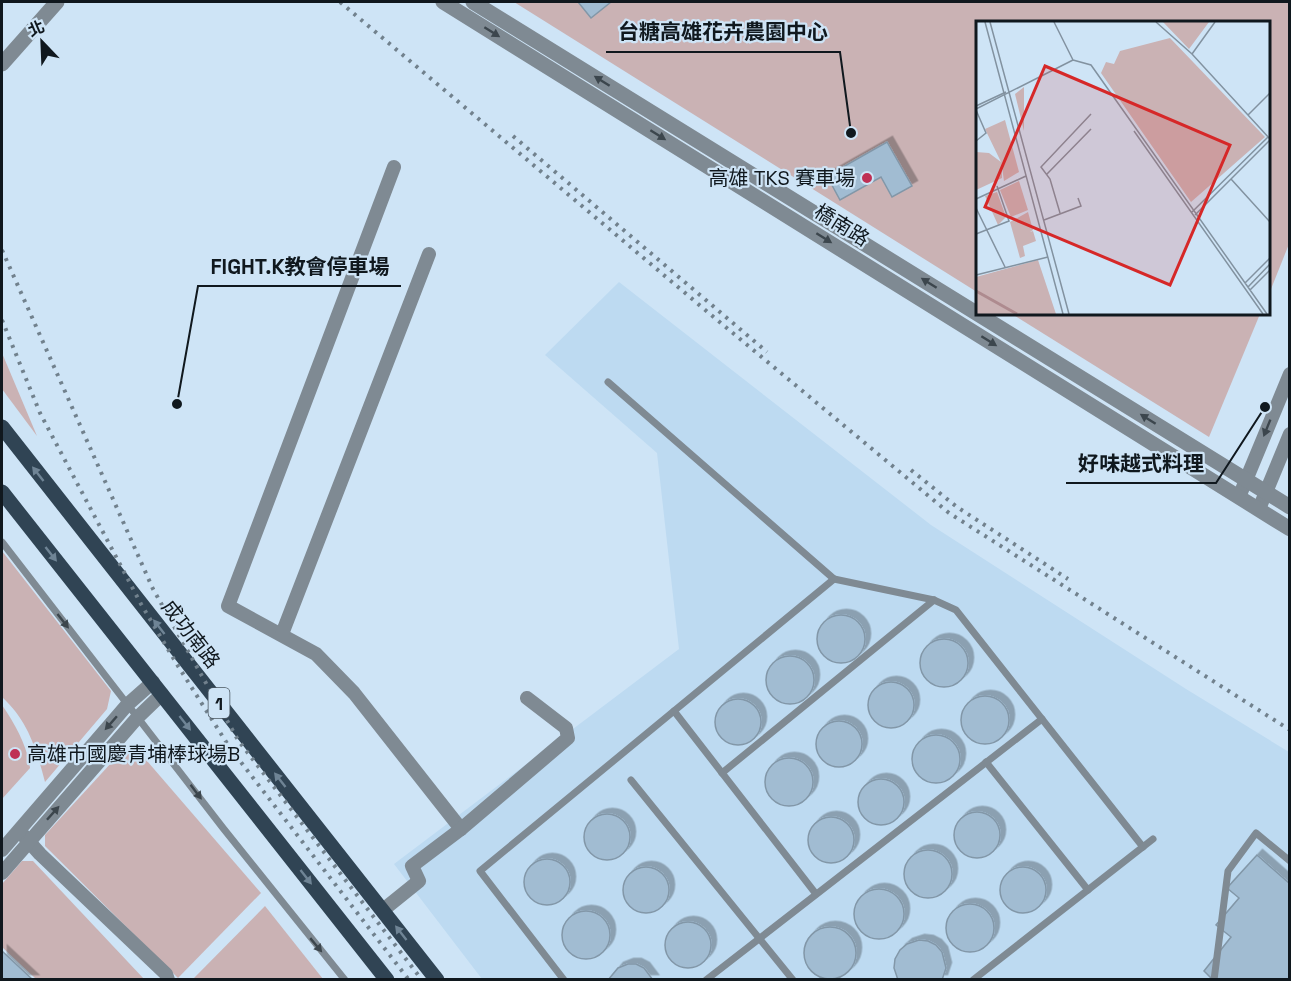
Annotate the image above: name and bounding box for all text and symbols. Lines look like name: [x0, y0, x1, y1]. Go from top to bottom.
north arrow: [12, 12, 72, 72]
callout: 台糖高雄花卉農園中心: [606, 13, 840, 52]
text: 北: [25, 16, 48, 41]
text: 台糖高雄花卉農園中心: [618, 18, 828, 45]
inset map: [976, 21, 1270, 315]
one-way arrow: [484, 27, 500, 38]
one-way arrow: [594, 76, 610, 87]
one-way arrow: [650, 130, 666, 141]
place label: 高雄 TKS 賽車場: [709, 165, 855, 191]
marker: 高雄 TKS 賽車場: [860, 171, 874, 185]
street label: 橋南路: [810, 198, 874, 252]
one-way arrow: [815, 233, 832, 244]
callout: FIGHT.K教會停車場: [198, 247, 401, 286]
text: FIGHT.K教會停車場: [210, 253, 390, 280]
one-way arrow: [921, 278, 937, 289]
one-way arrow: [981, 336, 997, 347]
one-way arrow: [1140, 414, 1156, 425]
one-way arrow: [1262, 420, 1272, 438]
callout: 好味越式料理: [1066, 444, 1216, 483]
text: 好味越式料理: [1078, 450, 1204, 477]
one-way arrow: [32, 466, 45, 482]
one-way arrow: [45, 546, 57, 561]
street label: 成功南路: [156, 594, 226, 674]
one-way arrow: [57, 614, 69, 629]
one-way arrow: [153, 619, 166, 635]
road number: 1: [208, 688, 230, 718]
one-way arrow: [105, 715, 118, 730]
one-way arrow: [179, 715, 192, 731]
place label: 高雄市國慶青埔棒球場B: [27, 741, 240, 767]
marker: 高雄市國慶青埔棒球場B: [8, 747, 22, 761]
one-way arrow: [274, 772, 287, 788]
one-way arrow: [190, 784, 202, 800]
one-way arrow: [46, 805, 60, 820]
one-way arrow: [299, 869, 311, 884]
one-way arrow: [395, 926, 407, 941]
one-way arrow: [310, 937, 323, 953]

